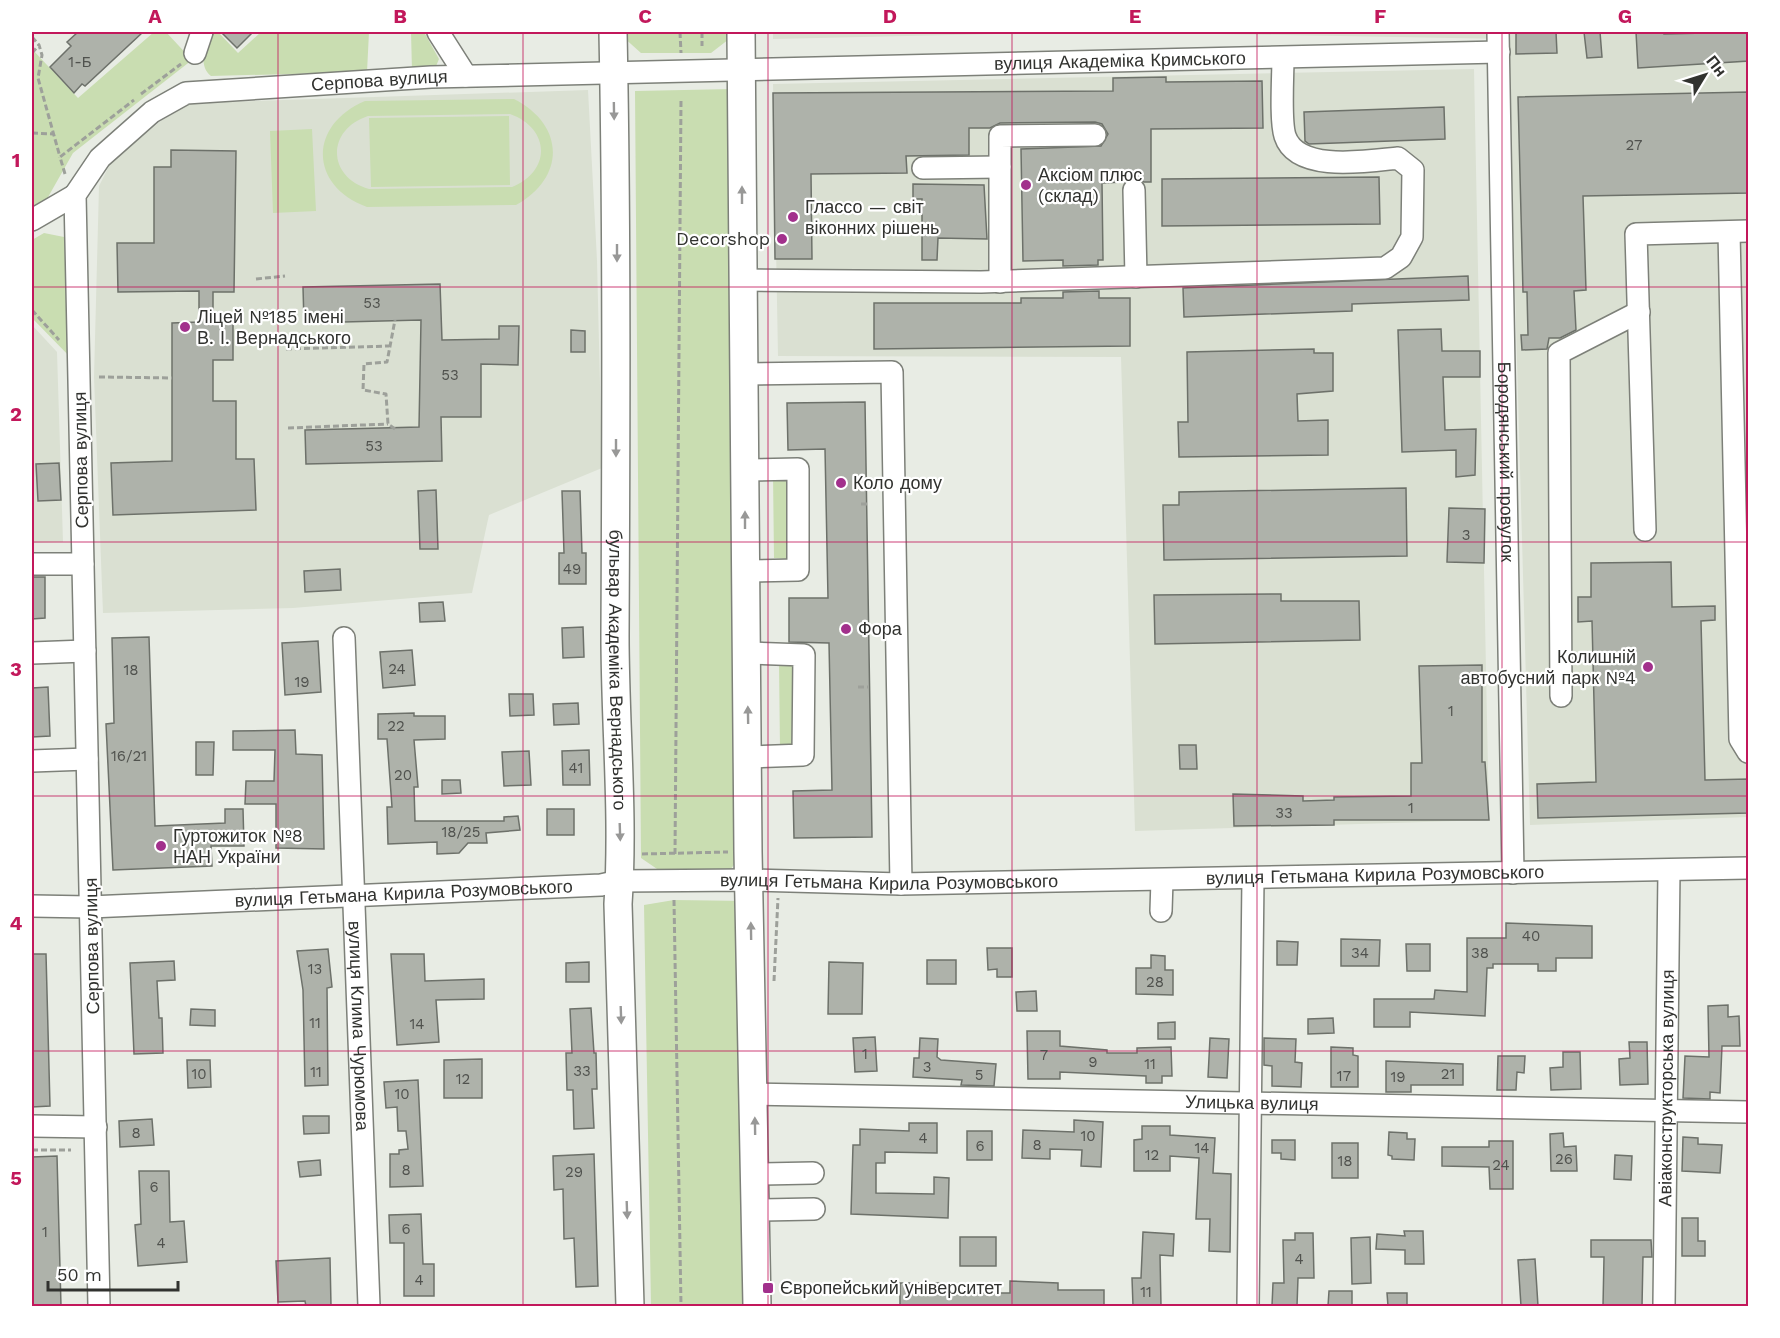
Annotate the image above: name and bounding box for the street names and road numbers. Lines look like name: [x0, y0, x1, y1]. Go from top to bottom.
street label: вулиця Академіка Кримського: [994, 47, 1246, 74]
street label: Серпова вулиця: [310, 66, 448, 95]
street label: Бородянський провулок: [1494, 362, 1518, 562]
street label: Серпова вулиця: [69, 391, 92, 529]
street label: бульвар Академіка Вернадського: [605, 529, 631, 811]
street label: вулиця Гетьмана Кирила Розумовського: [1206, 861, 1544, 888]
street label: вулиця Гетьмана Кирила Розумовського: [720, 869, 1058, 894]
street label: вулиця Гетьмана Кирила Розумовського: [234, 875, 573, 911]
street label: Серпова вулиця: [80, 877, 103, 1015]
street label: вулиця Клима Чурюмова: [345, 920, 373, 1132]
street label: Авіаконструкторська вулиця: [1654, 969, 1678, 1207]
street label: Улицька вулиця: [1185, 1091, 1319, 1114]

